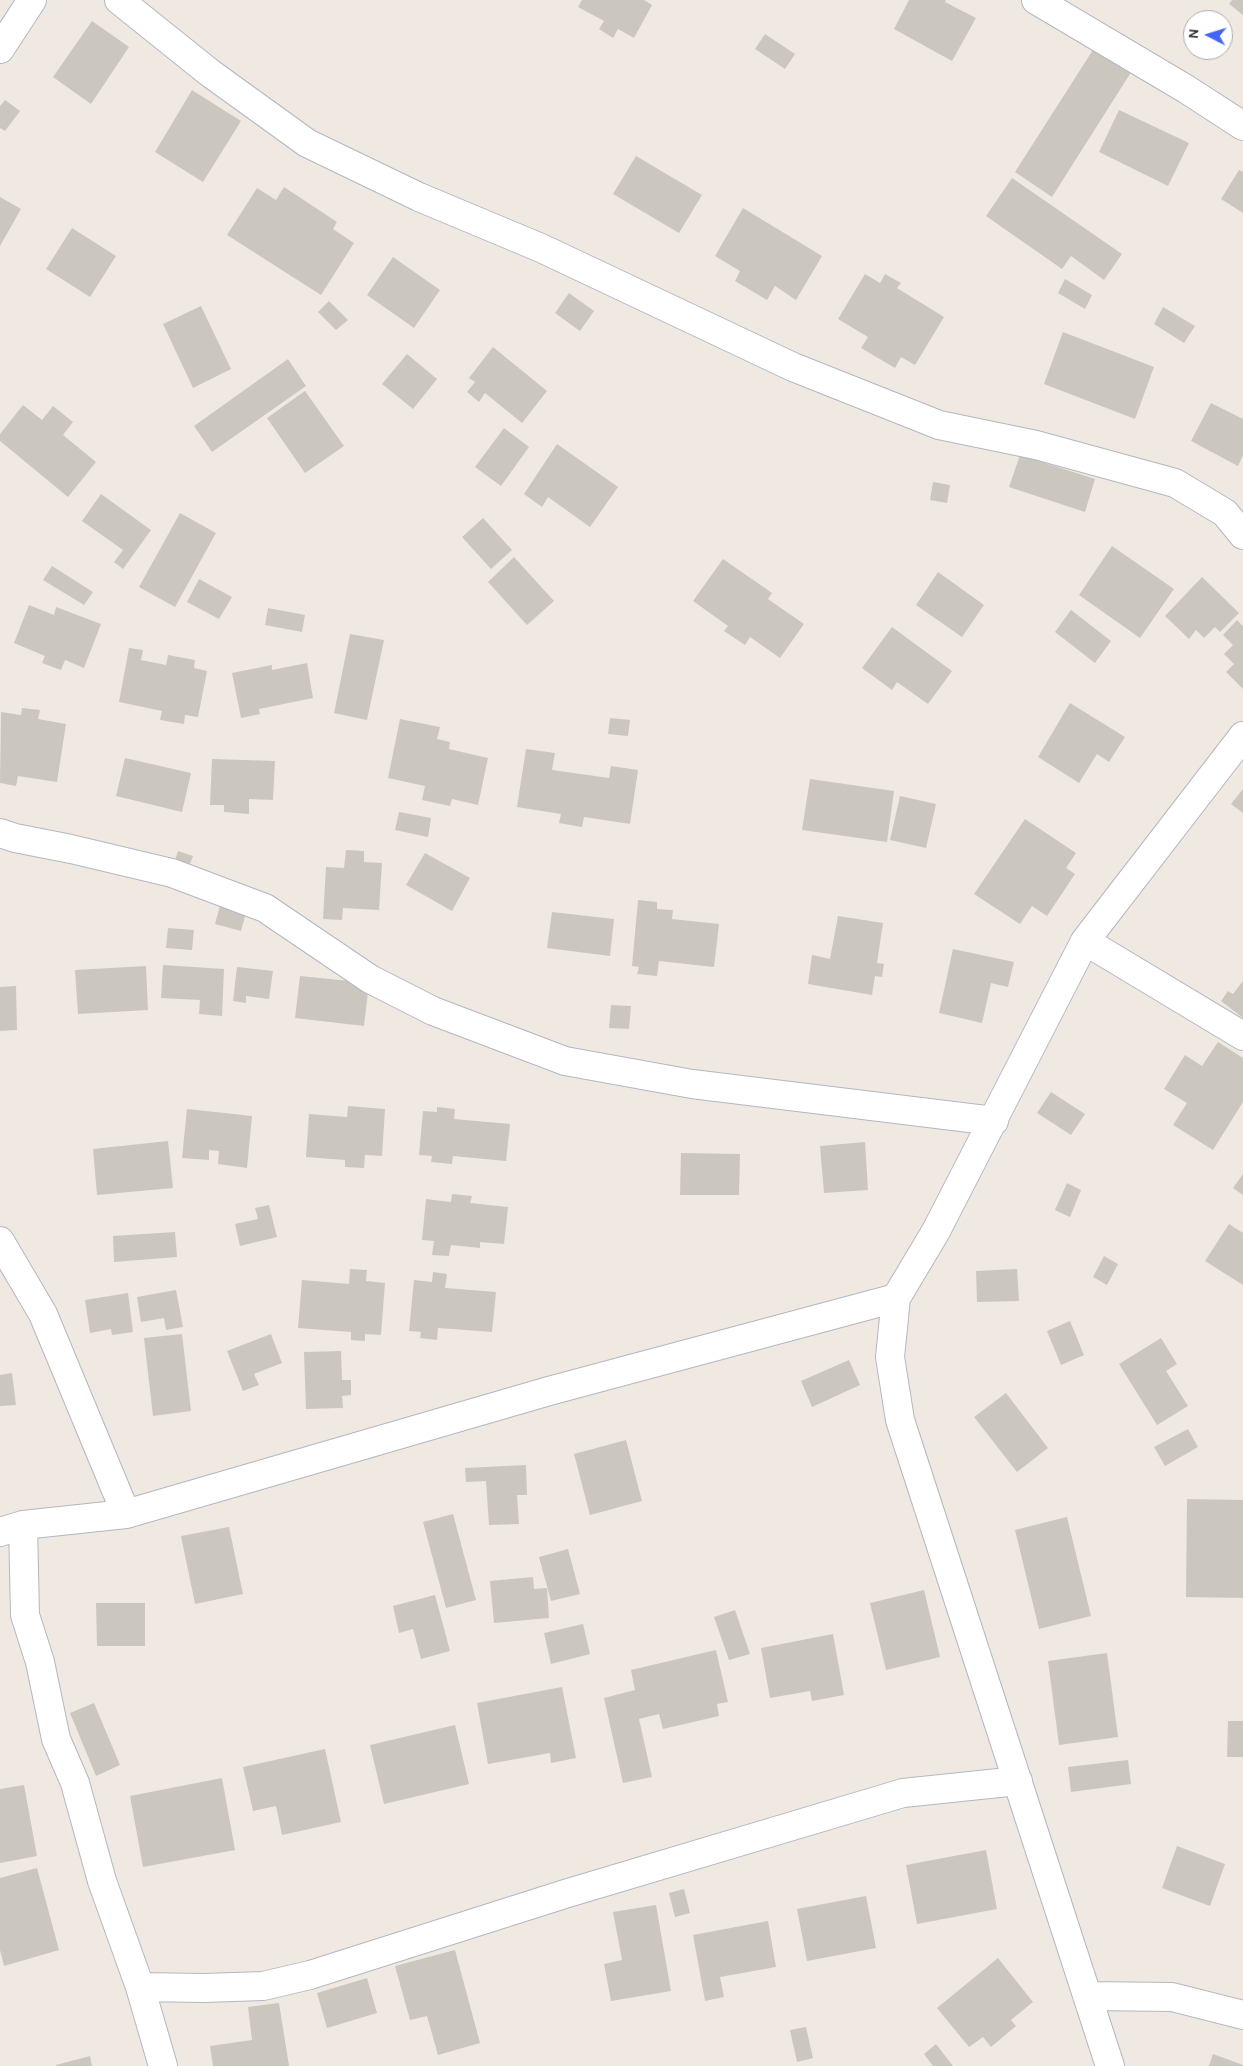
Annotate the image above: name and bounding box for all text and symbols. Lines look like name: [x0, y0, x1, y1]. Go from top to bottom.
north arrow: [1183, 10, 1233, 60]
text: N: [1185, 28, 1202, 39]

